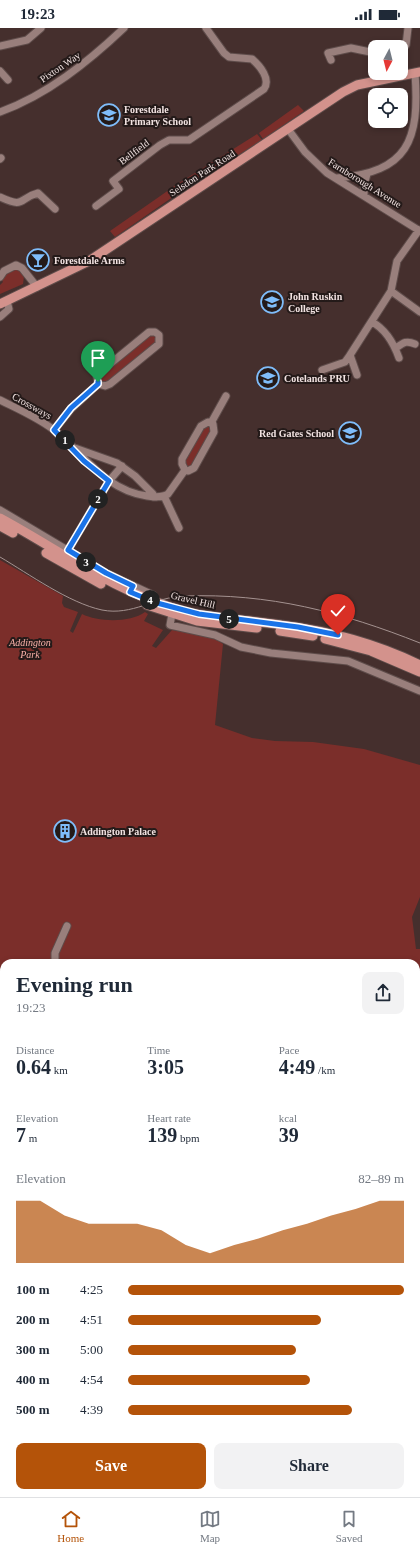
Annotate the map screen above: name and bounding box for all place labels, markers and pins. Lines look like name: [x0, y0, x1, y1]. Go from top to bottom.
school or university icon: Forestdale Primary School: [96, 102, 122, 128]
place label: Forestdale Primary School: [124, 104, 191, 127]
bar icon: Forestdale Arms: [25, 247, 51, 273]
place label: Forestdale Arms: [54, 255, 125, 266]
school or university icon: John Ruskin College: [259, 289, 285, 315]
place label: John Ruskin College: [288, 291, 343, 314]
pin: [81, 341, 115, 382]
school or university icon: Cotelands PRU: [255, 365, 281, 391]
place label: Cotelands PRU: [284, 373, 350, 384]
school or university icon: Red Gates School: [337, 420, 363, 446]
place label: Red Gates School: [259, 428, 334, 439]
pin: 1: [55, 430, 75, 450]
pin: 2: [88, 489, 108, 509]
pin: 3: [76, 552, 96, 572]
pin: 4: [140, 590, 160, 610]
pin: [321, 594, 355, 635]
pin: 5: [219, 609, 239, 629]
building icon: Addington Palace: [52, 818, 78, 844]
place label: Addington Palace: [80, 826, 156, 837]

